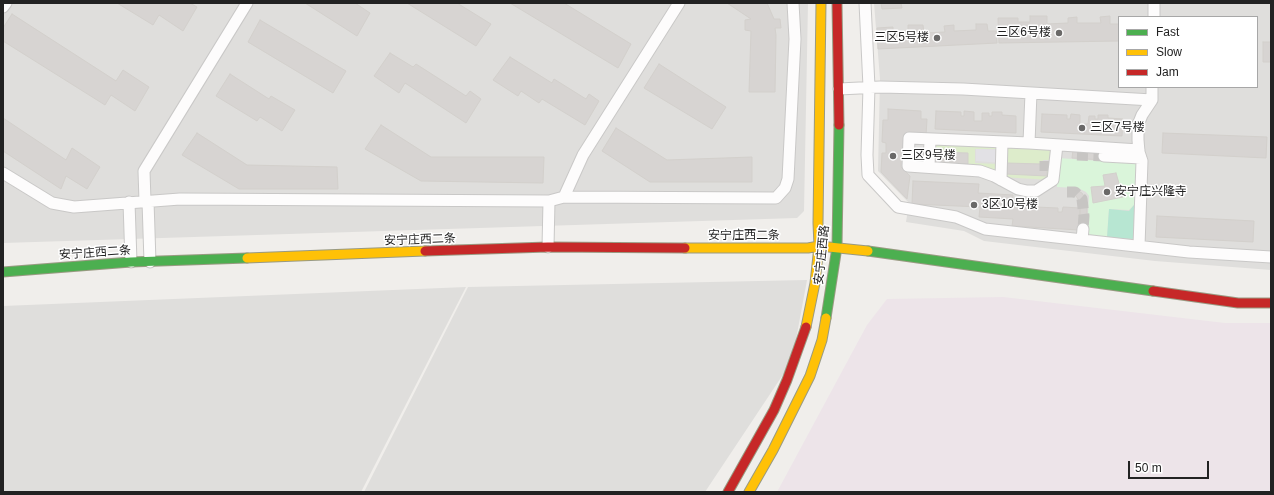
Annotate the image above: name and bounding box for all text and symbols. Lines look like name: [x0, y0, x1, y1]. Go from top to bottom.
legend: [1118, 16, 1258, 88]
text: Fast: [1156, 25, 1179, 39]
place label: 三区6号楼: [996, 26, 1051, 40]
marker: 三区6号楼: [1054, 28, 1064, 38]
place label: 三区5号楼: [874, 31, 929, 45]
marker: 三区5号楼: [932, 33, 942, 43]
text: Slow: [1156, 45, 1182, 59]
text: Jam: [1156, 65, 1179, 79]
place label: 三区7号楼: [1090, 121, 1145, 135]
marker: 三区7号楼: [1077, 123, 1087, 133]
place label: 三区9号楼: [901, 149, 956, 163]
marker: 三区9号楼: [888, 151, 898, 161]
place label: 安宁庄兴隆寺: [1115, 185, 1187, 199]
marker: 安宁庄兴隆寺: [1102, 187, 1112, 197]
place label: 3区10号楼: [982, 198, 1038, 212]
marker: 3区10号楼: [969, 200, 979, 210]
street label: 安宁庄西路: [812, 224, 832, 286]
street label: 安宁庄西二条: [708, 229, 780, 243]
street label: 安宁庄西二条: [384, 232, 456, 248]
street label: 安宁庄西二条: [59, 243, 131, 263]
scale bar: [1130, 453, 1211, 479]
text: 50 m: [1135, 461, 1162, 475]

